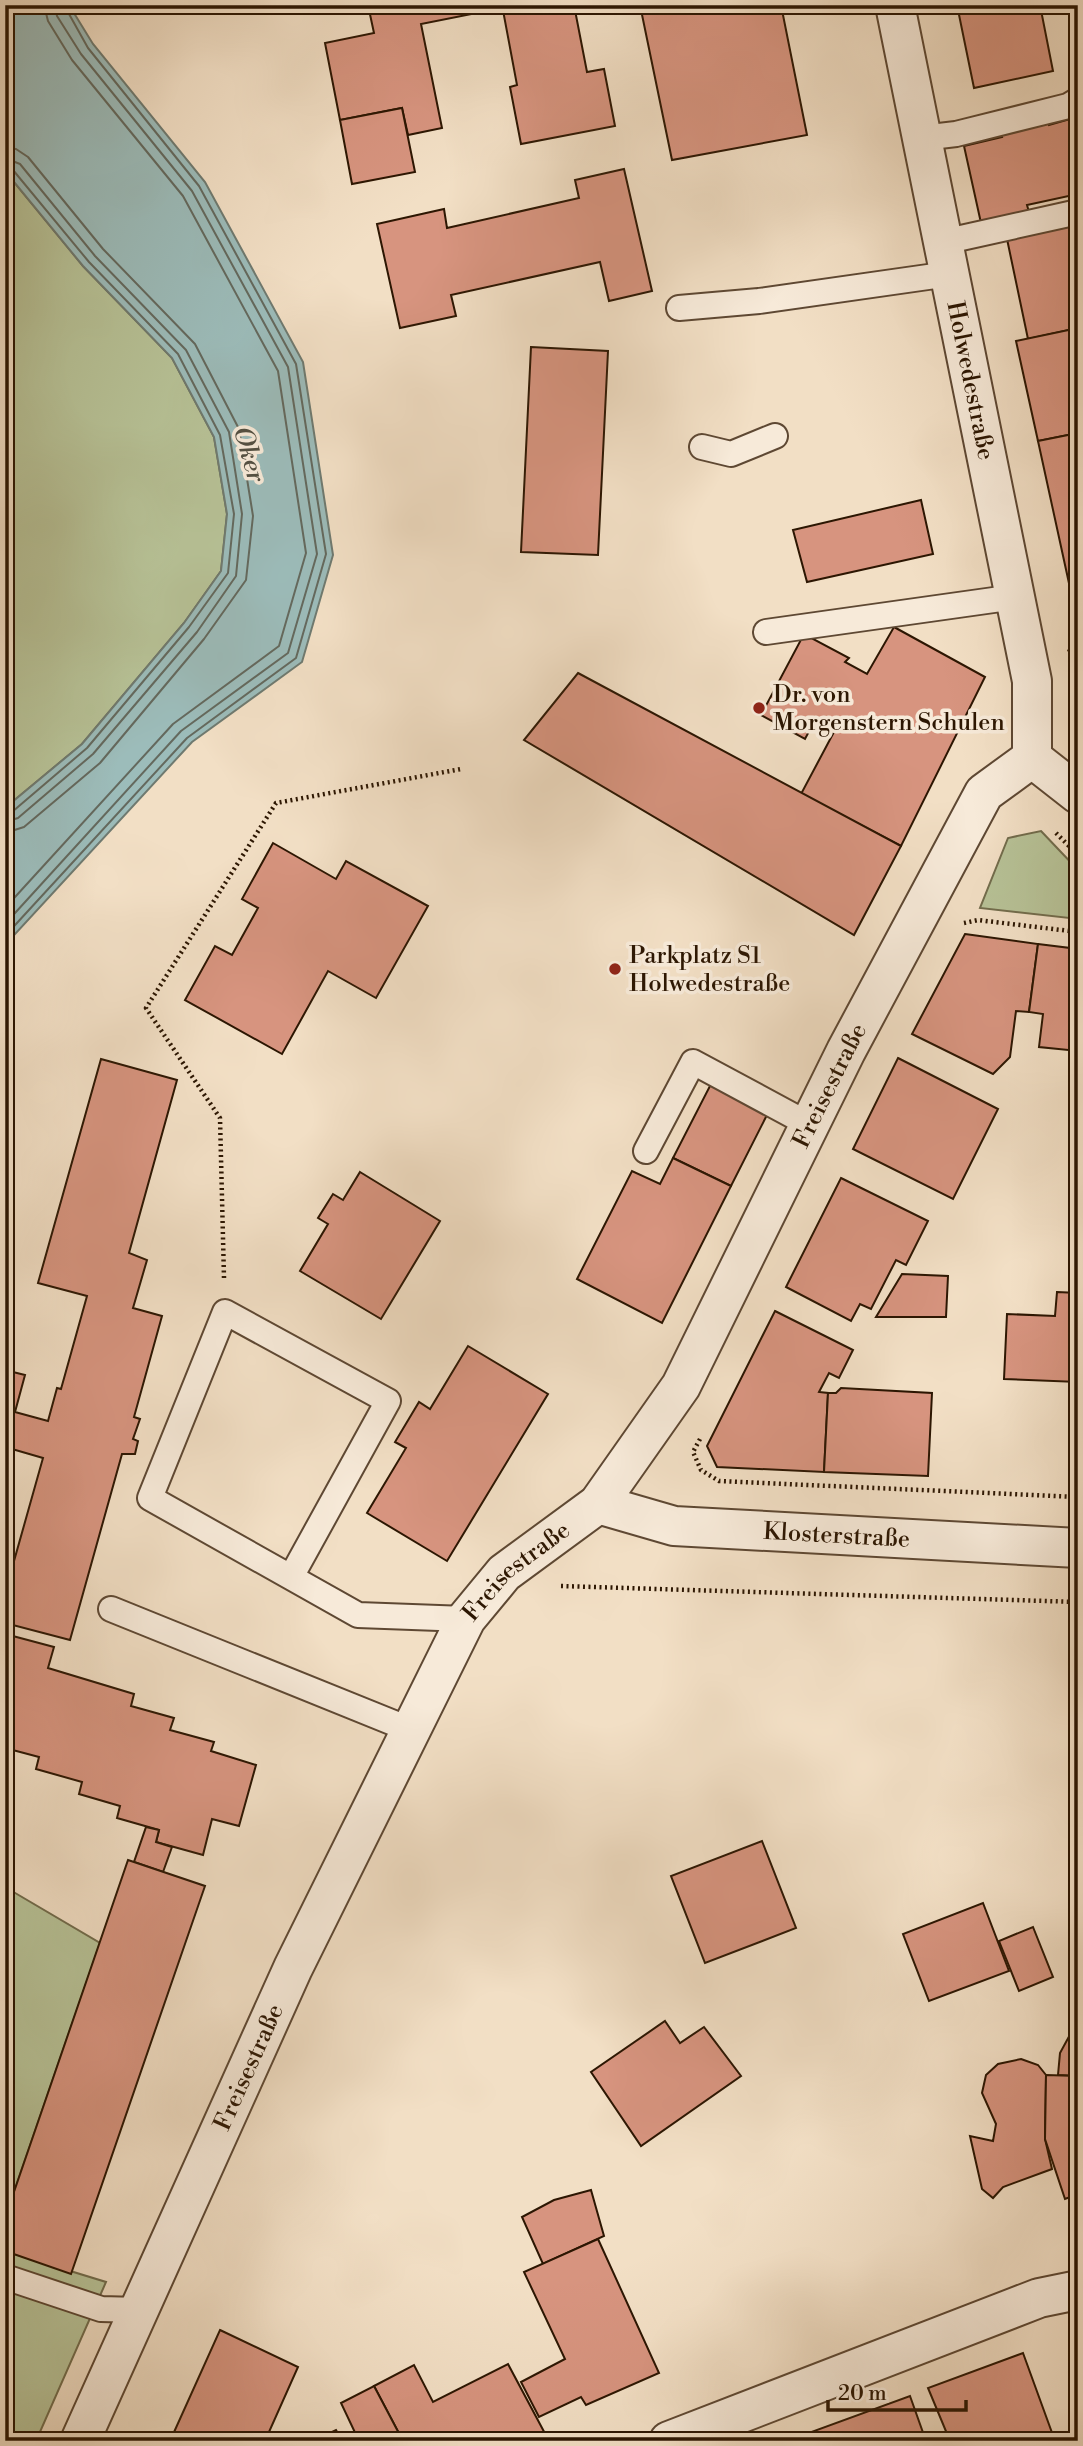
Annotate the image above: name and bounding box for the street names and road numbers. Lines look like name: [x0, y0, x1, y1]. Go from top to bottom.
street label: Holwedestraße: [939, 299, 1001, 463]
street label: Freisestraße: [787, 1018, 874, 1153]
street label: Freisestraße: [456, 1516, 576, 1628]
street label: Klosterstraße: [762, 1517, 911, 1555]
street label: Freisestraße: [208, 2000, 291, 2136]

